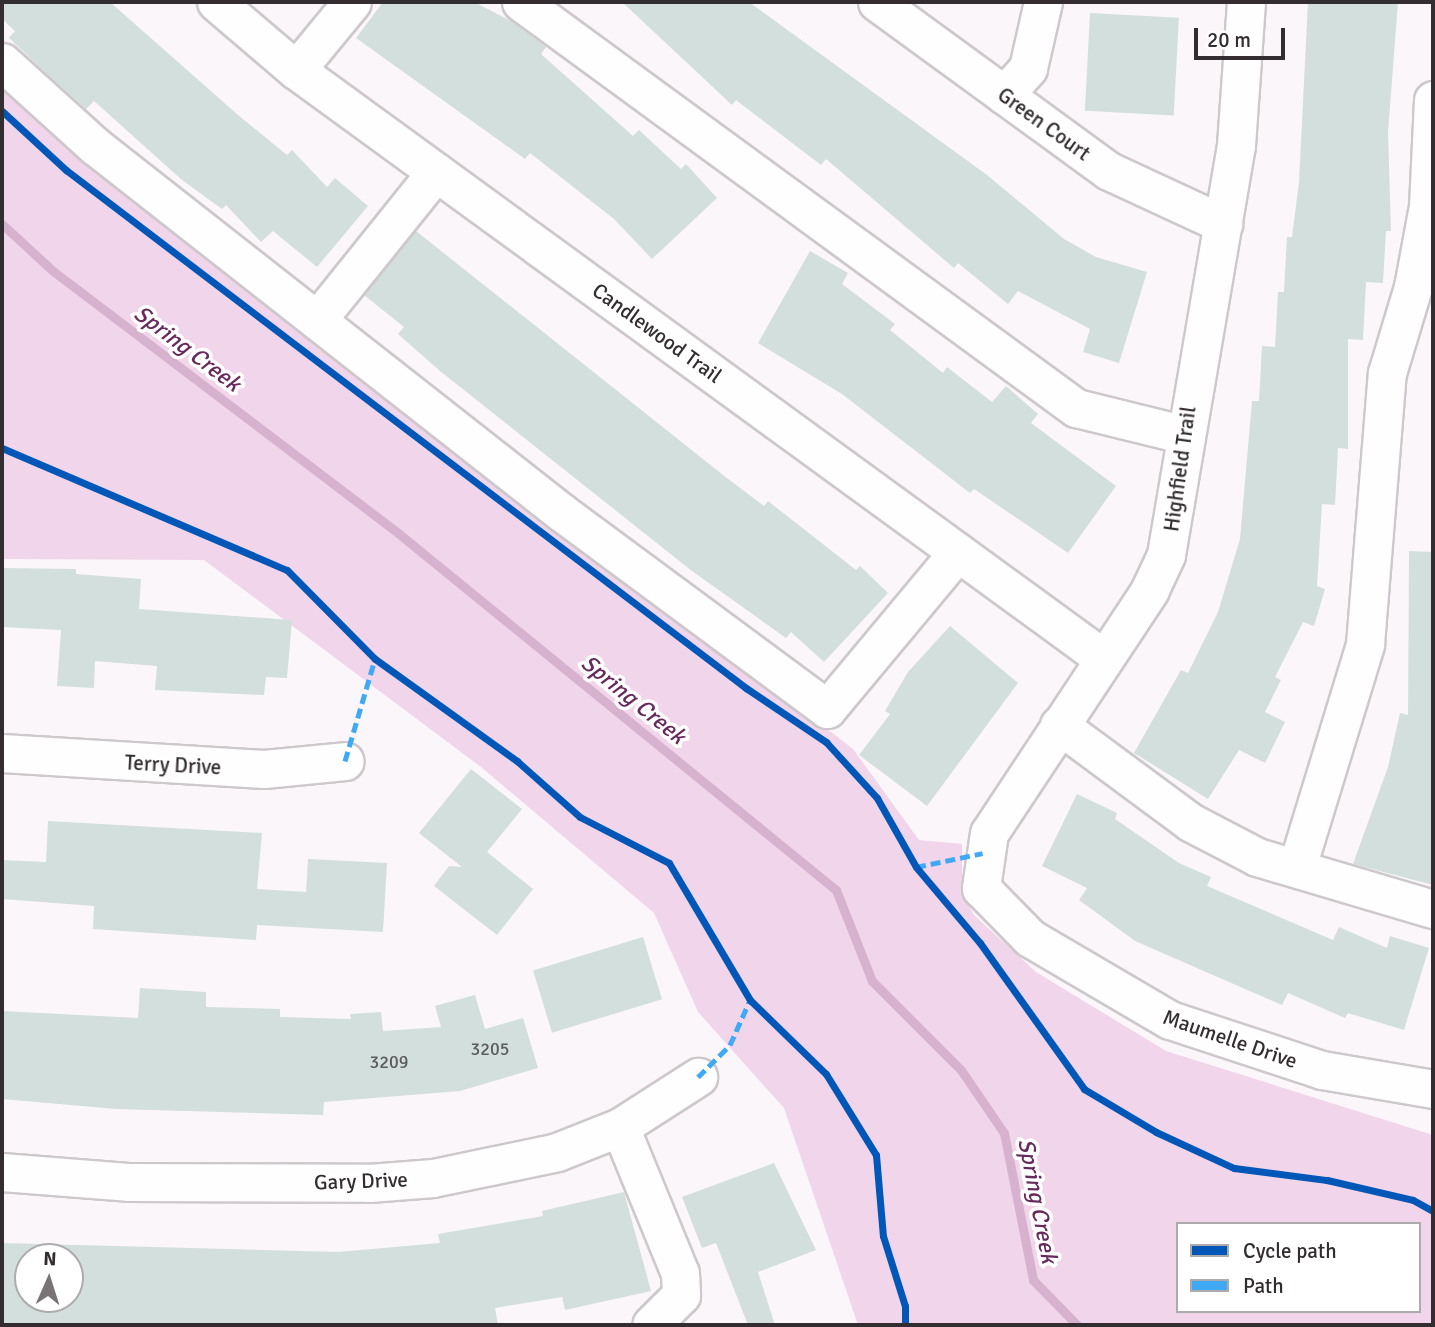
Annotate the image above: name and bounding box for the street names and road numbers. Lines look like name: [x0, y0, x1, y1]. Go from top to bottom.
street label: Green Court: [993, 82, 1095, 166]
street label: Candlewood Trail: [587, 278, 727, 388]
street label: Highfield Trail: [1159, 405, 1201, 533]
street label: Terry Drive: [124, 750, 222, 780]
street label: Maumelle Drive: [1160, 1004, 1300, 1074]
street label: Gary Drive: [314, 1167, 408, 1195]

